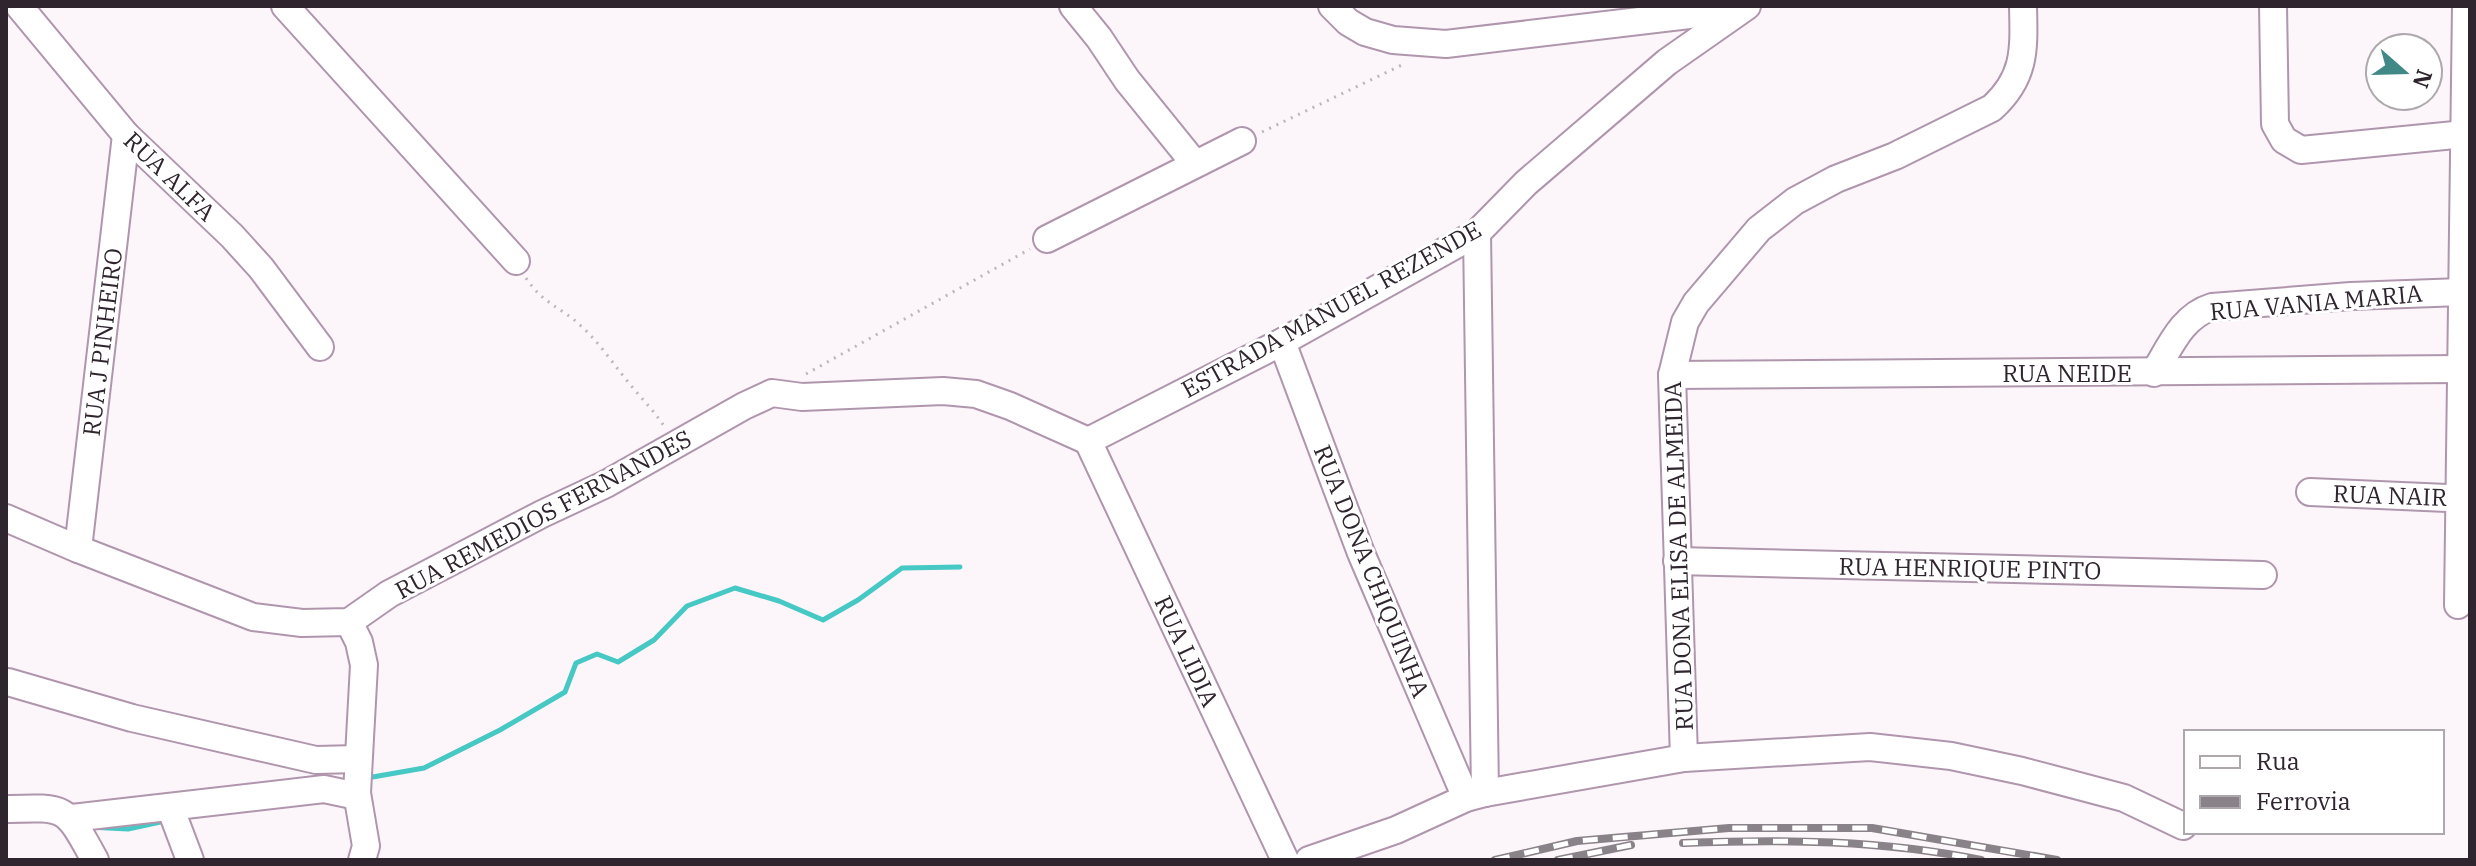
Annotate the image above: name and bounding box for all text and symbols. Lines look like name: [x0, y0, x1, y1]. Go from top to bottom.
north arrow: [2364, 32, 2444, 112]
text: N: [2407, 66, 2440, 92]
street label: RUA ALFA: [117, 124, 223, 228]
street label: ESTRADA MANUEL REZENDE: [1175, 213, 1487, 405]
street label: RUA J PINHEIRO: [75, 246, 129, 438]
street label: RUA VANIA MARIA: [2208, 277, 2424, 327]
street label: RUA NEIDE: [2002, 357, 2132, 389]
street label: RUA DONA ELISA DE ALMEIDA: [1656, 380, 1700, 731]
street label: RUA REMEDIOS FERNANDES: [389, 422, 697, 606]
street label: RUA DONA CHIQUINHA: [1307, 440, 1438, 703]
street label: RUA NAIR: [2332, 477, 2448, 513]
street label: RUA HENRIQUE PINTO: [1838, 550, 2102, 586]
street label: RUA LIDIA: [1147, 590, 1227, 712]
legend: [2184, 730, 2444, 834]
text: Rua: [2256, 745, 2300, 777]
text: Ferrovia: [2256, 785, 2351, 817]

